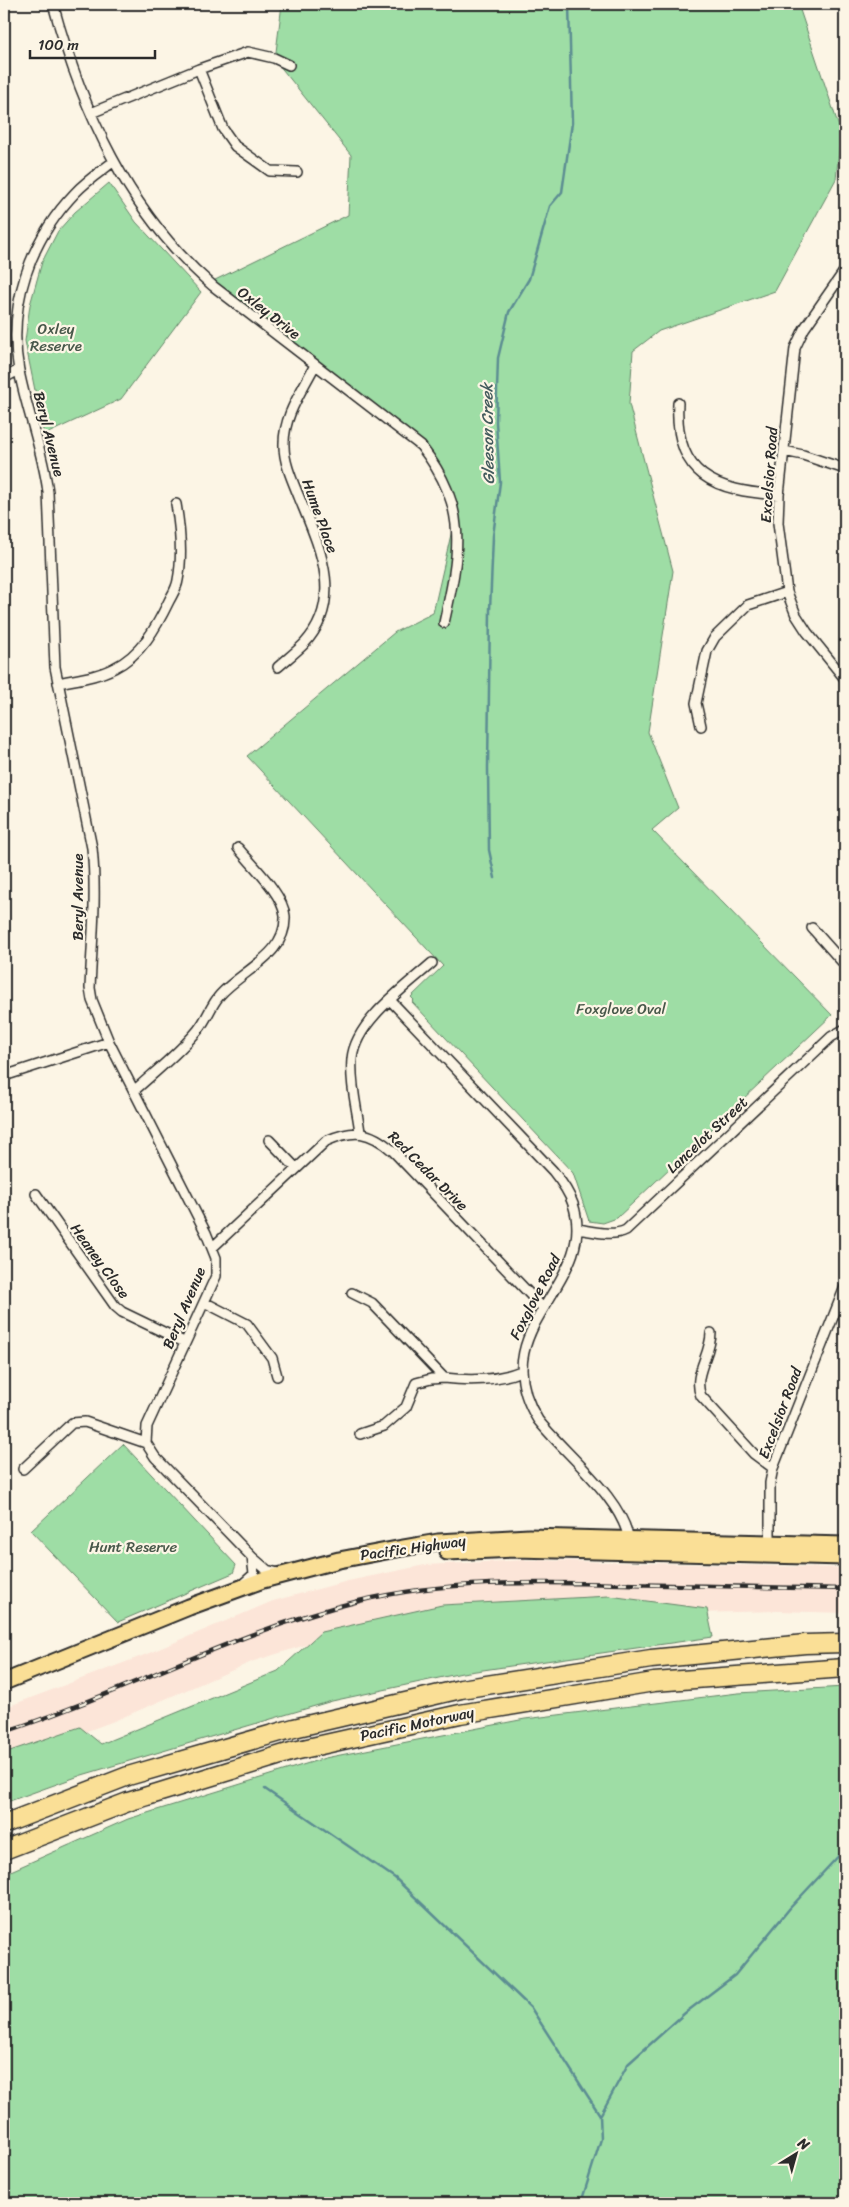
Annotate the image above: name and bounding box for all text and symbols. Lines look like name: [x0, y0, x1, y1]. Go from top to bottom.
scale bar: [30, 28, 155, 60]
text: 100 m: [38, 32, 79, 58]
street label: Oxley Drive: [232, 280, 306, 346]
park label: Oxley Reserve: [30, 316, 82, 359]
water label: Gleeson Creek: [472, 381, 503, 485]
street label: Beryl Avenue: [26, 389, 72, 479]
street label: Excelsior Road: [753, 425, 785, 524]
street label: Hume Place: [295, 475, 346, 557]
street label: Beryl Avenue: [65, 853, 91, 941]
park label: Foxglove Oval: [576, 996, 666, 1022]
street label: Lancelot Street: [660, 1090, 754, 1180]
street label: Red Cedar Drive: [382, 1125, 475, 1218]
street label: Heaney Close: [63, 1217, 137, 1305]
street label: Foxglove Road: [502, 1249, 568, 1344]
street label: Beryl Avenue: [155, 1263, 213, 1353]
street label: Excelsior Road: [751, 1362, 810, 1463]
street label: Pacific Highway: [358, 1528, 468, 1568]
park label: Hunt Reserve: [89, 1534, 177, 1560]
street label: Pacific Motorway: [358, 1699, 477, 1749]
north arrow: [772, 2130, 822, 2180]
text: N: [791, 2131, 815, 2157]

